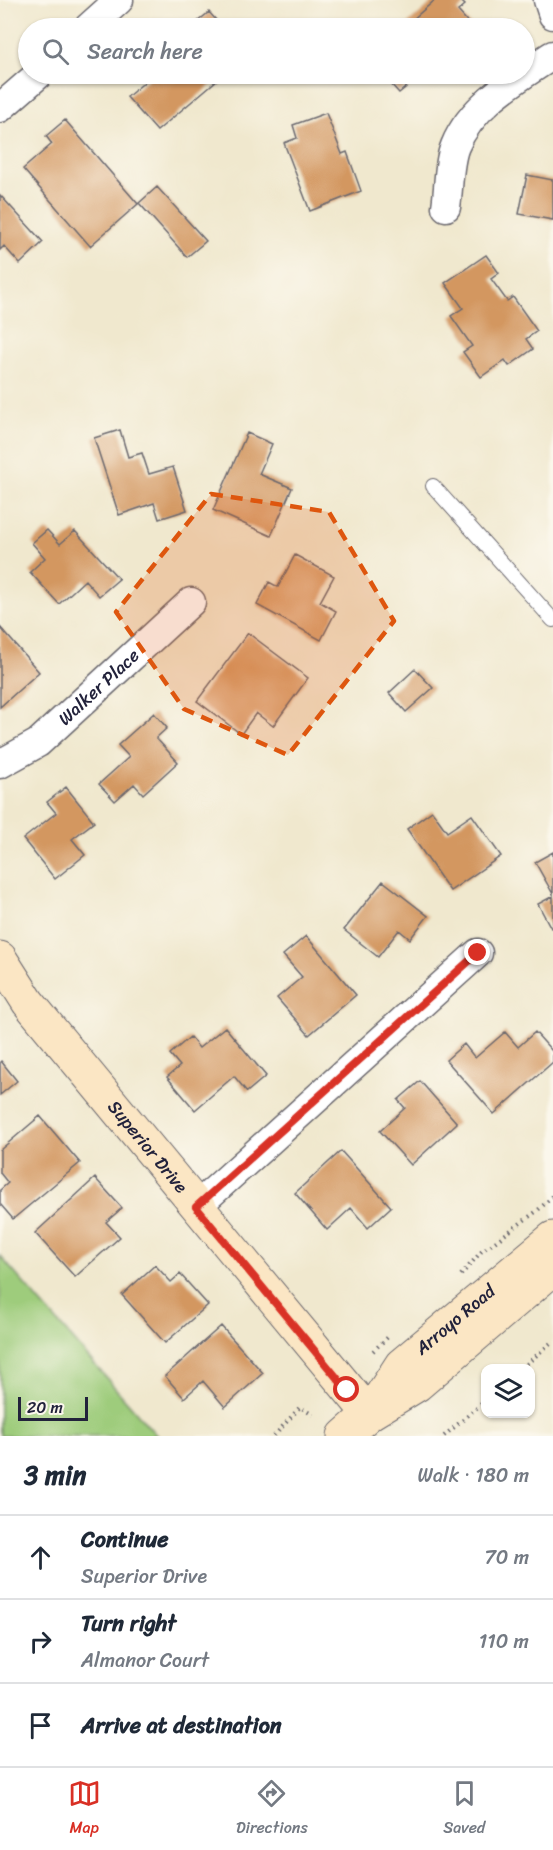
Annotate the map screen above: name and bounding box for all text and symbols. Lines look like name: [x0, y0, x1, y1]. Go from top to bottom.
search box: [18, 18, 535, 84]
text: Search here: [87, 32, 203, 71]
icon: search: [39, 35, 72, 68]
street label: Walker Place: [50, 641, 147, 733]
route end: [464, 939, 490, 965]
street label: Superior Drive: [99, 1093, 196, 1201]
street label: Arroyo Road: [407, 1275, 504, 1364]
map controls: [481, 1364, 535, 1418]
button: layers: [481, 1364, 535, 1418]
route start: [333, 1376, 359, 1402]
text: 20 m: [27, 1393, 63, 1422]
scale bar: [18, 1394, 88, 1422]
text: 3 min: [24, 1452, 86, 1498]
text: Walk · 180 m: [418, 1458, 529, 1493]
text: Continue: [81, 1520, 169, 1559]
text: 70 m: [484, 1540, 529, 1575]
icon: ahead: [24, 1541, 57, 1574]
text: Superior Drive: [81, 1559, 207, 1594]
text: Turn right: [81, 1604, 176, 1643]
text: 110 m: [479, 1624, 529, 1659]
icon: right: [24, 1625, 57, 1658]
text: Almanor Court: [81, 1643, 209, 1678]
text: Arrive at destination: [81, 1706, 282, 1745]
icon: arrive: [24, 1709, 57, 1742]
tab: Map: [68, 1777, 101, 1842]
tab: Directions: [236, 1777, 308, 1842]
tab: Saved: [443, 1777, 485, 1842]

